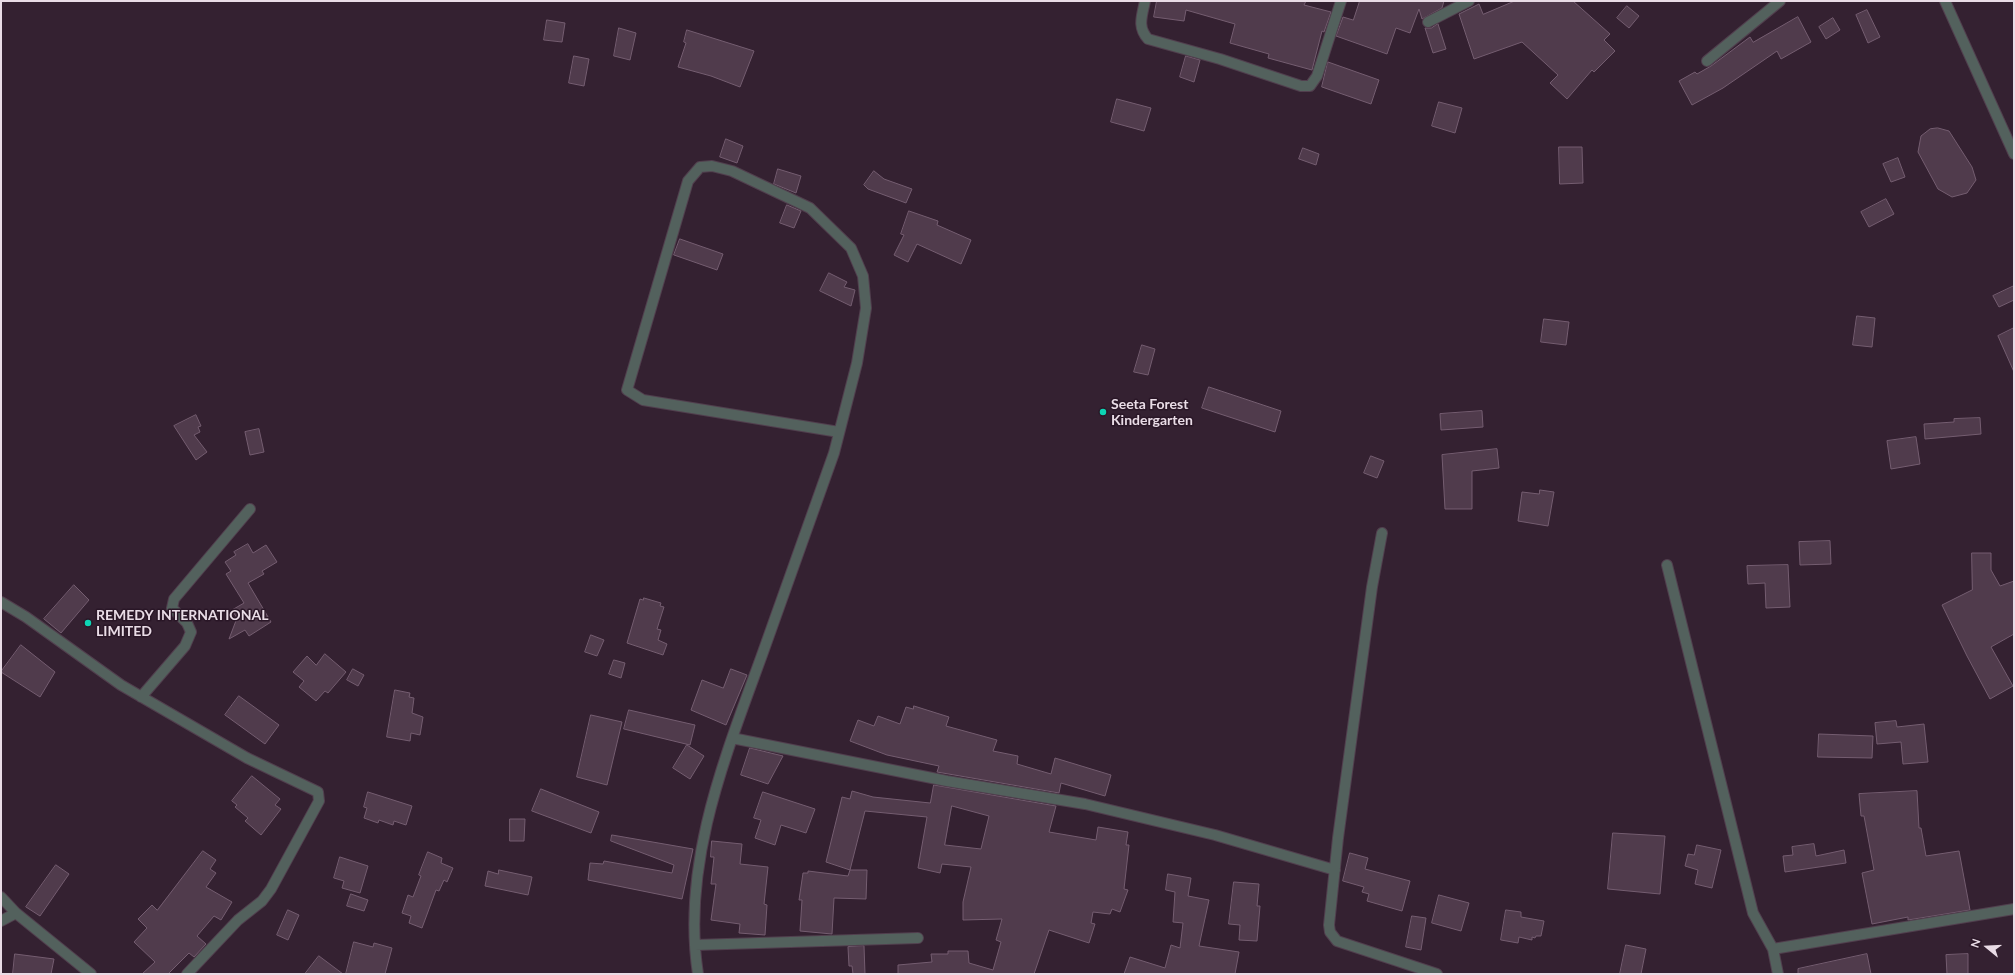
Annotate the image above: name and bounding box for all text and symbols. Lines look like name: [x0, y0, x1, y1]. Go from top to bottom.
place label: Seeta Forest Kindergarten: [1111, 396, 1193, 428]
marker: Seeta Forest Kindergarten: [1098, 407, 1108, 417]
place label: REMEDY INTERNATIONAL LIMITED: [96, 607, 268, 640]
marker: REMEDY INTERNATIONAL LIMITED: [83, 618, 93, 628]
north arrow: [1967, 927, 2007, 967]
text: N: [1968, 937, 1983, 949]

